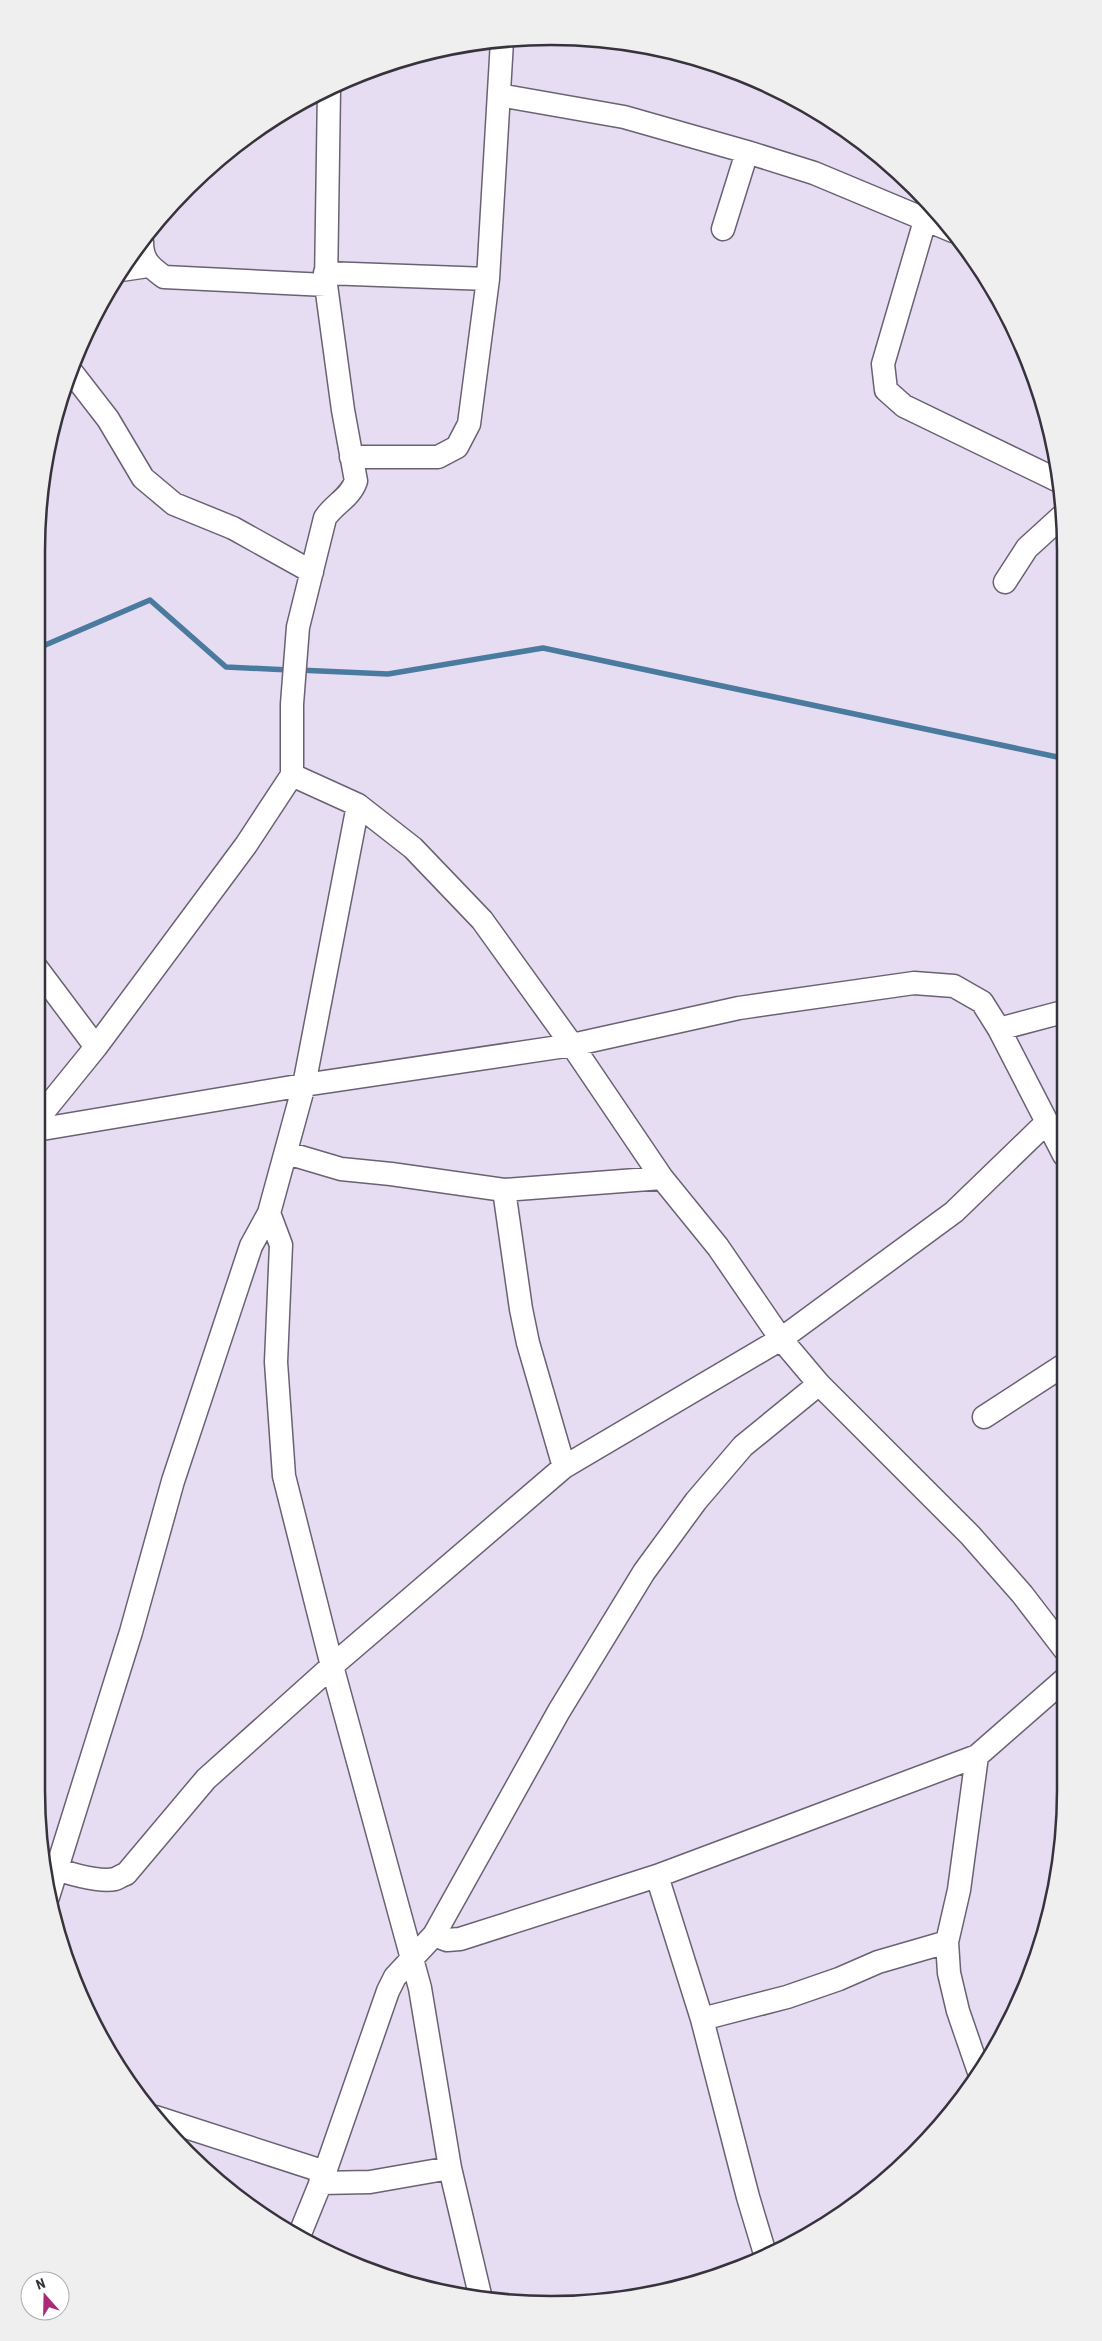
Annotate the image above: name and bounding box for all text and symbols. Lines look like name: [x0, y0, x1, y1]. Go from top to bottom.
north arrow: [20, 2271, 70, 2321]
text: N: [34, 2275, 47, 2293]

